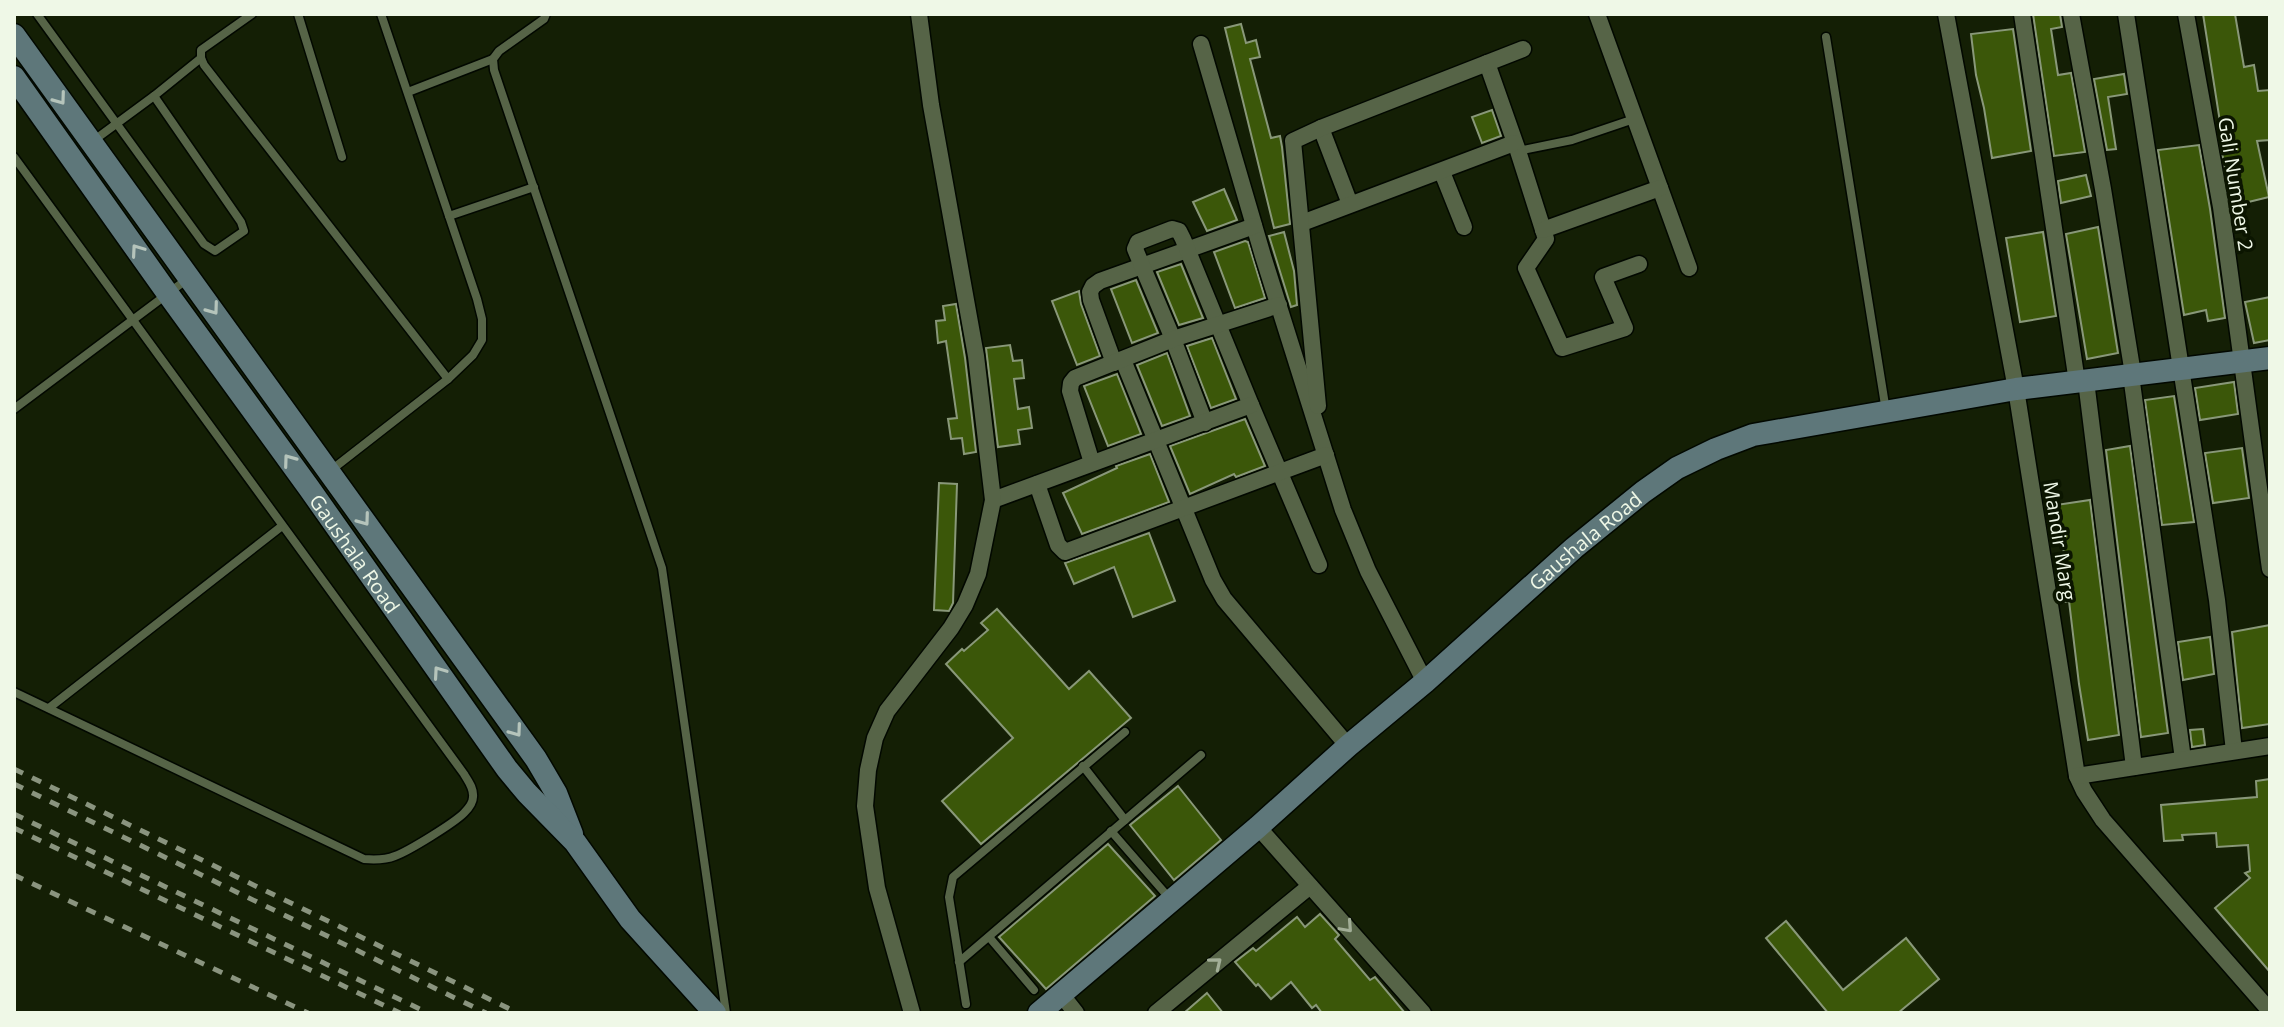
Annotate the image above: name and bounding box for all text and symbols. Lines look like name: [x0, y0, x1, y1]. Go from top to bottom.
one-way arrow: [50, 90, 65, 104]
street label: Gali Number 2: [2212, 115, 2260, 253]
one-way arrow: [132, 244, 147, 258]
one-way arrow: [203, 300, 217, 315]
one-way arrow: [285, 454, 299, 469]
street label: Mandir Marg: [2037, 480, 2083, 603]
street label: Gaushala Road: [1523, 485, 1647, 596]
street label: Gaushala Road: [304, 488, 406, 618]
one-way arrow: [355, 511, 369, 526]
one-way arrow: [434, 667, 449, 681]
one-way arrow: [506, 722, 521, 737]
one-way arrow: [1337, 918, 1352, 933]
one-way arrow: [1207, 959, 1222, 973]

